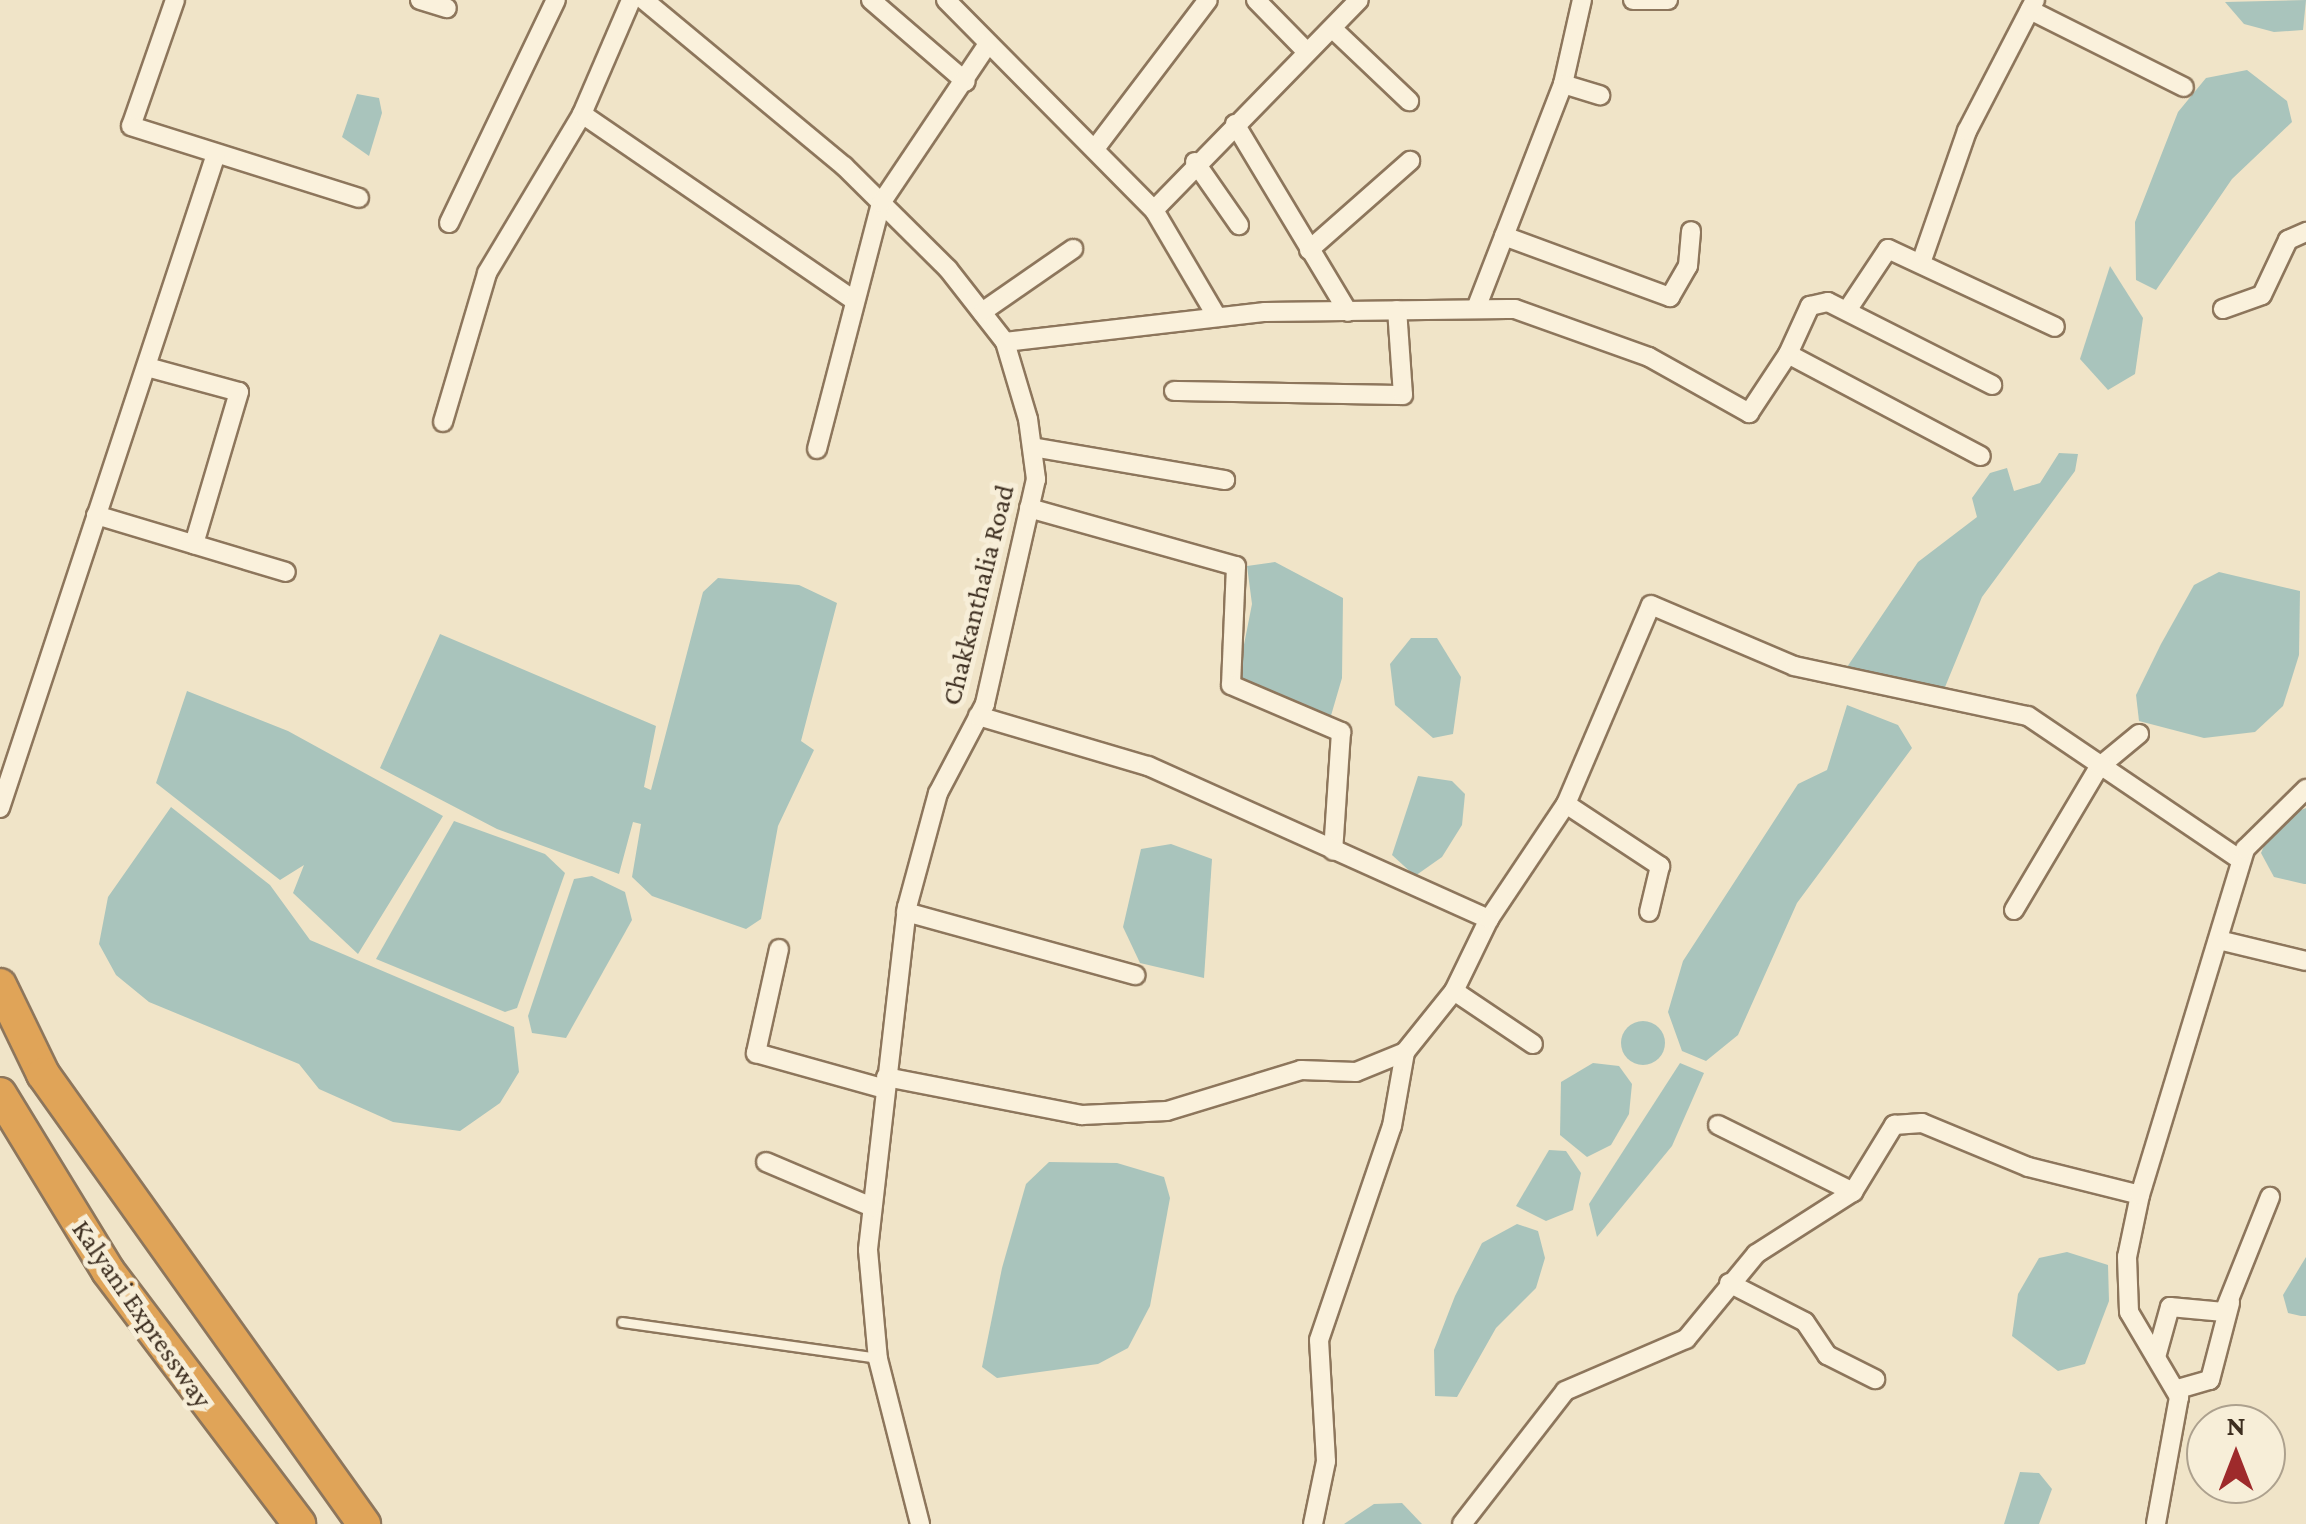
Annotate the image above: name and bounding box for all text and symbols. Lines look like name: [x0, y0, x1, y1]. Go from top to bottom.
street label: Chakkanthalia Road: [934, 481, 1022, 709]
street label: Kalyani Expressway: [65, 1214, 219, 1414]
north arrow: [2186, 1404, 2286, 1504]
text: N: [2226, 1410, 2246, 1441]

